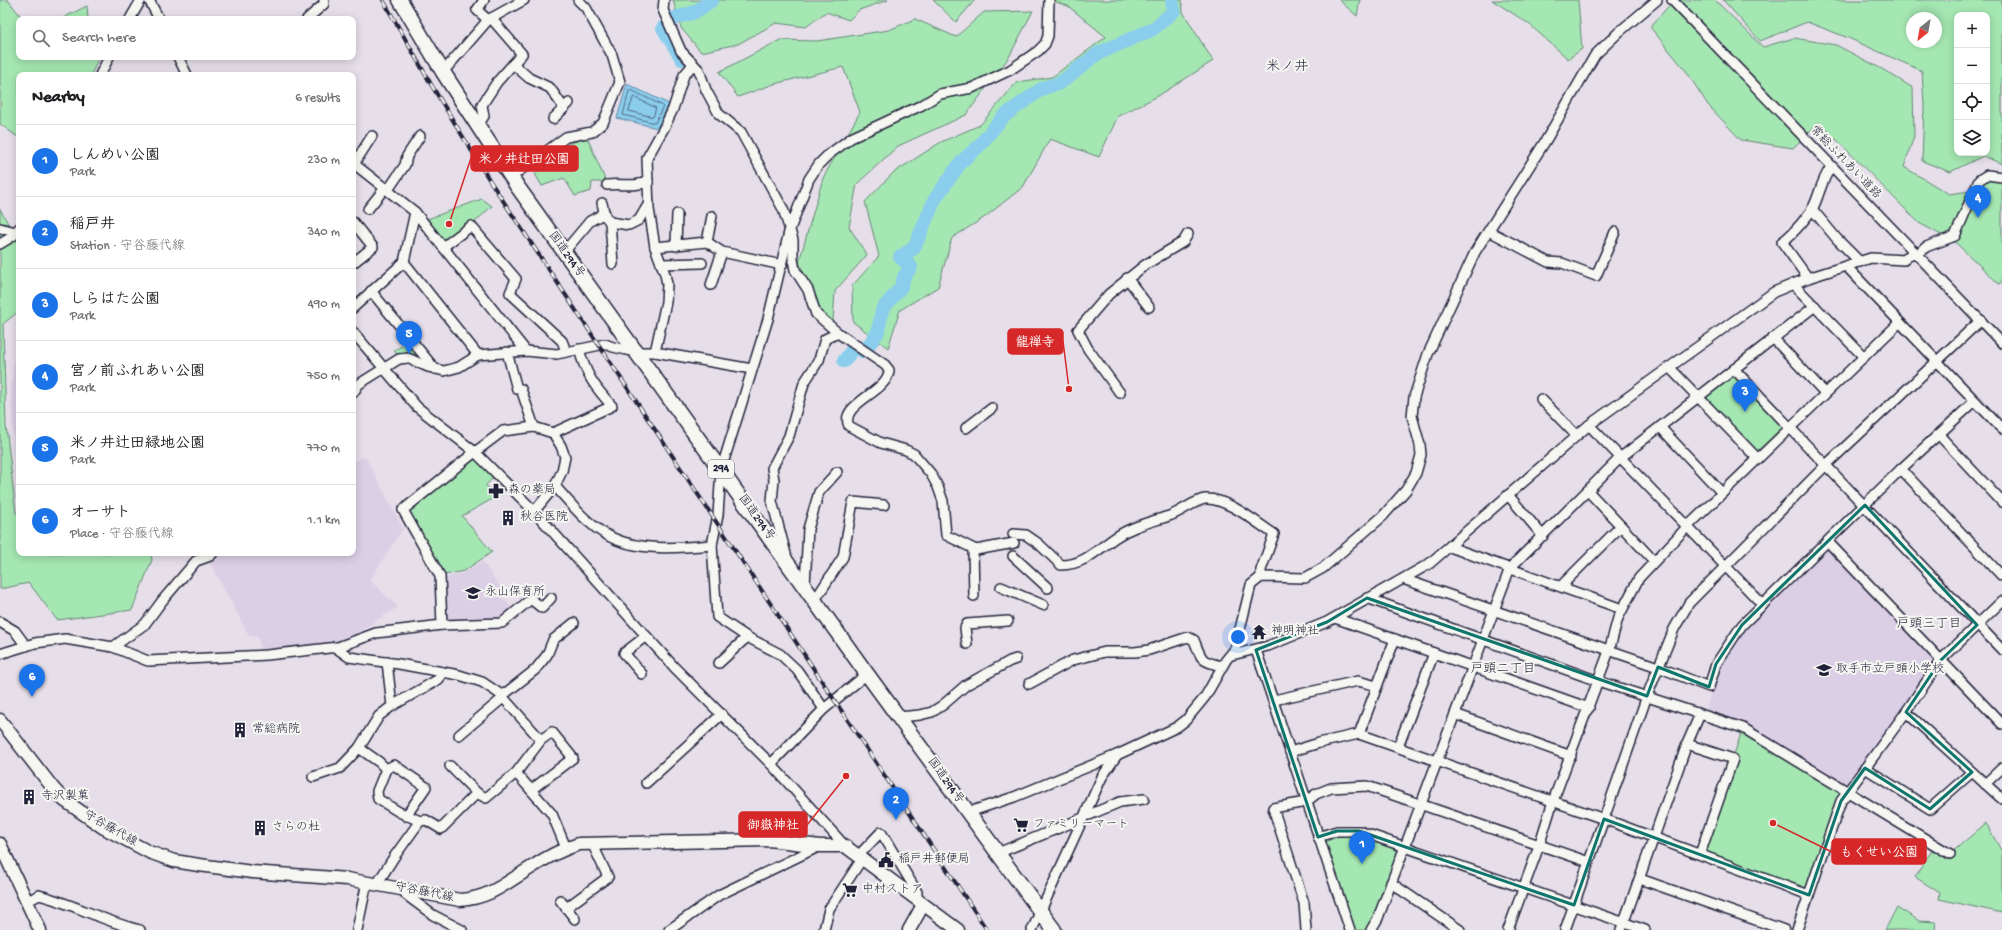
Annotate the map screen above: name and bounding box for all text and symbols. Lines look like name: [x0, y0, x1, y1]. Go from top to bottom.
north arrow: [1906, 12, 1942, 48]
map controls: [1954, 12, 1990, 156]
button: +: [1954, 12, 1990, 48]
search box: [16, 16, 356, 60]
icon: search: [30, 27, 52, 49]
text: Search here: [62, 29, 136, 47]
button: −: [1954, 48, 1990, 84]
district label: 米ノ井: [1266, 59, 1308, 76]
button: locate: [1954, 84, 1990, 120]
text: Nearby: [32, 88, 85, 108]
text: 6 results: [295, 91, 340, 106]
button: layers: [1954, 120, 1990, 156]
street label: 常総ふれあい道路: [1807, 123, 1884, 202]
callout: 米ノ井辻田公園: [471, 146, 578, 171]
text: しんめい公園: [70, 147, 160, 165]
text: 米ノ井辻田公園: [478, 152, 570, 168]
text: 1: [42, 153, 48, 168]
text: 230 m: [307, 153, 340, 168]
text: Park: [70, 165, 95, 180]
pin: 4: [1965, 185, 1991, 218]
text: 稲戸井: [70, 216, 115, 234]
text: 2: [42, 225, 48, 240]
text: 340 m: [307, 225, 340, 240]
street label: 国道294号: [545, 229, 588, 281]
text: Station · 守谷藤代線: [70, 239, 185, 254]
text: しらはた公園: [70, 291, 160, 309]
text: 3: [42, 297, 48, 312]
text: 490 m: [308, 297, 340, 312]
text: Park: [70, 309, 95, 324]
pin: 5: [396, 321, 422, 354]
callout: 龍禅寺: [1008, 329, 1063, 354]
text: 龍禅寺: [1015, 334, 1055, 351]
text: 宮ノ前ふれあい公園: [70, 363, 205, 381]
text: 4: [42, 369, 48, 384]
text: 750 m: [307, 369, 340, 384]
pin: 3: [1732, 379, 1758, 412]
text: Park: [70, 381, 95, 396]
text: 米ノ井辻田緑地公園: [70, 435, 205, 453]
text: 5: [42, 441, 48, 456]
text: 770 m: [307, 441, 340, 456]
text: Park: [70, 453, 95, 468]
road number: 294: [708, 460, 734, 478]
pharmacy icon: 森の薬局: [487, 482, 505, 500]
place label: 森の薬局: [508, 483, 556, 498]
street label: 国道294号: [735, 492, 778, 544]
text: オーサト: [70, 504, 131, 522]
building icon: 秋谷医院: [499, 509, 517, 527]
place label: 秋谷医院: [520, 510, 568, 525]
text: 6: [42, 513, 48, 528]
text: 1.1 km: [307, 513, 340, 528]
text: Place · 守谷藤代線: [70, 527, 174, 542]
school or university icon: 永山保育所: [464, 584, 482, 602]
place label: 永山保育所: [485, 585, 545, 600]
district label: 戸頭三丁目: [1896, 616, 1962, 632]
temple icon: 神明神社: [1250, 623, 1268, 641]
place label: 神明神社: [1271, 624, 1319, 639]
your location: [1228, 627, 1248, 647]
district label: 戸頭二丁目: [1470, 661, 1536, 677]
school or university icon: 取手市立戸頭小学校: [1815, 661, 1833, 679]
place label: 取手市立戸頭小学校: [1836, 662, 1944, 677]
pin: 6: [19, 664, 45, 697]
building icon: 常総病院: [231, 721, 249, 739]
place label: 常総病院: [252, 722, 300, 737]
street label: 国道294号: [924, 755, 967, 807]
pin: 2: [883, 787, 909, 820]
building icon: 寺沢製菓: [20, 788, 38, 806]
place label: 寺沢製菓: [41, 789, 89, 804]
street label: 守谷藤代線: [81, 807, 140, 850]
callout: 御嶽神社: [739, 812, 807, 837]
supermarket icon: ファミリーマート: [1012, 816, 1030, 834]
text: 御嶽神社: [747, 818, 799, 834]
place label: ファミリーマート: [1033, 818, 1129, 832]
building icon: さらの杜: [251, 819, 269, 837]
place label: さらの杜: [272, 820, 320, 835]
pin: 1: [1349, 831, 1375, 864]
callout: もくせい公園: [1832, 839, 1926, 864]
text: もくせい公園: [1840, 845, 1918, 861]
public building icon: 稲戸井郵便局: [877, 851, 895, 869]
place label: 稲戸井郵便局: [898, 852, 970, 867]
street label: 守谷藤代線: [393, 879, 455, 906]
supermarket icon: 中村ストア: [841, 881, 859, 899]
place label: 中村ストア: [862, 882, 923, 897]

